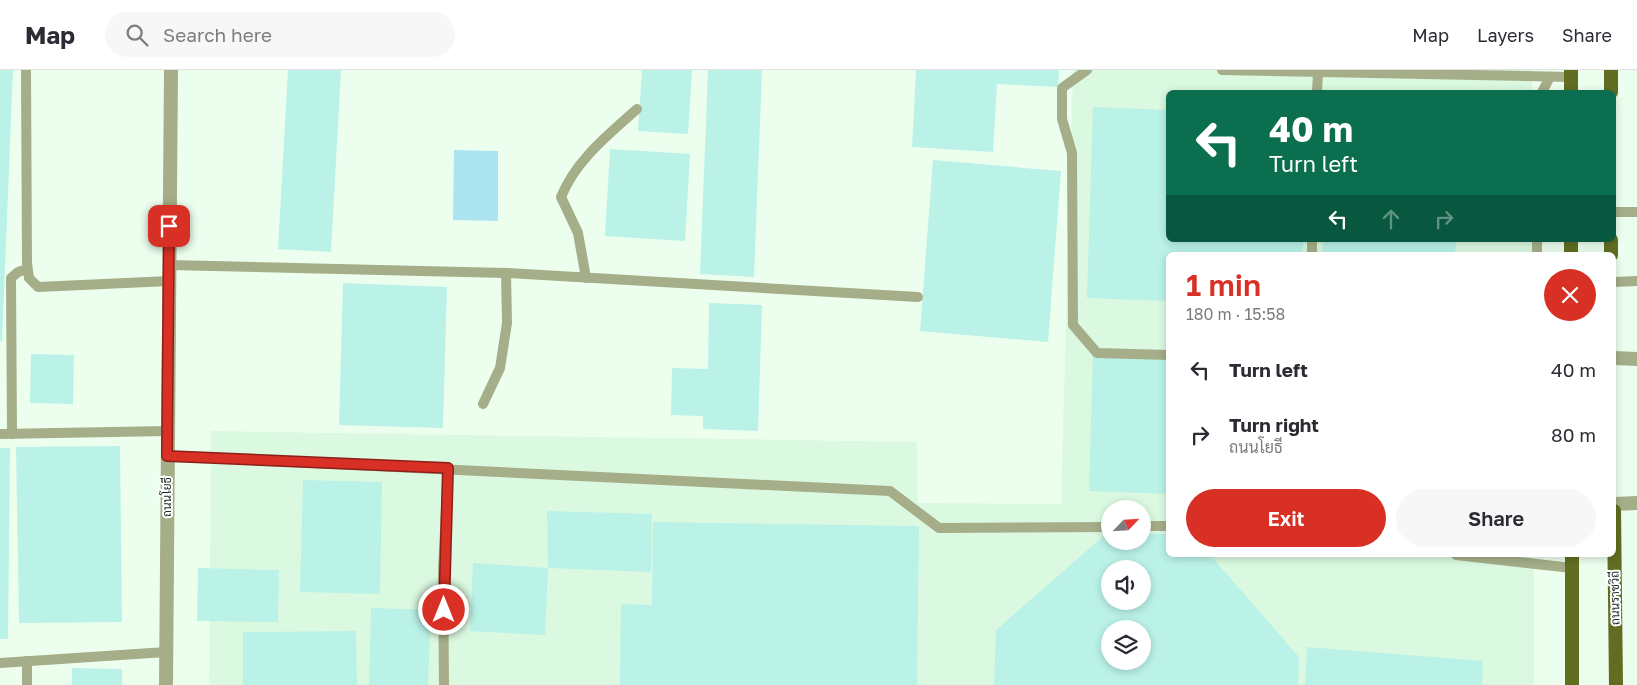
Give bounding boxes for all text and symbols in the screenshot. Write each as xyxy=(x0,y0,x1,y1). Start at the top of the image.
search box xyxy=(105,12,455,57)
text: Map xyxy=(25,20,75,49)
icon: search xyxy=(123,21,151,49)
text: Search here xyxy=(163,23,272,46)
text: Map xyxy=(1412,24,1449,46)
text: Layers xyxy=(1477,24,1534,46)
text: Share xyxy=(1562,24,1612,46)
text: 40 m xyxy=(1269,108,1353,150)
icon: left xyxy=(1186,110,1251,175)
text: Turn left xyxy=(1269,150,1358,177)
pin xyxy=(148,205,190,247)
icon: left xyxy=(1324,205,1352,233)
icon: ahead xyxy=(1377,205,1405,233)
icon: right xyxy=(1430,205,1458,233)
icon: arrive xyxy=(155,212,183,240)
text: 1 min xyxy=(1186,267,1261,303)
button: close xyxy=(1544,269,1596,321)
text: 180 m · 15:58 xyxy=(1186,304,1285,324)
icon: left xyxy=(1186,356,1214,384)
text: Turn left xyxy=(1229,358,1308,381)
text: 40 m xyxy=(1551,358,1596,381)
text: Turn right xyxy=(1229,413,1319,436)
icon: right xyxy=(1186,421,1214,449)
text: 80 m xyxy=(1551,423,1596,446)
text: ถนนโยธี xyxy=(1229,437,1283,457)
street label: ถนนโยธี xyxy=(159,476,174,517)
button: Exit xyxy=(1186,489,1386,547)
button: Share xyxy=(1396,489,1596,547)
north arrow xyxy=(1101,500,1151,550)
map controls xyxy=(1101,500,1151,670)
button: sound xyxy=(1101,560,1151,610)
street label: ถนนราชวิถี xyxy=(1607,571,1622,625)
position arrow xyxy=(417,583,469,635)
button: layers xyxy=(1101,620,1151,670)

